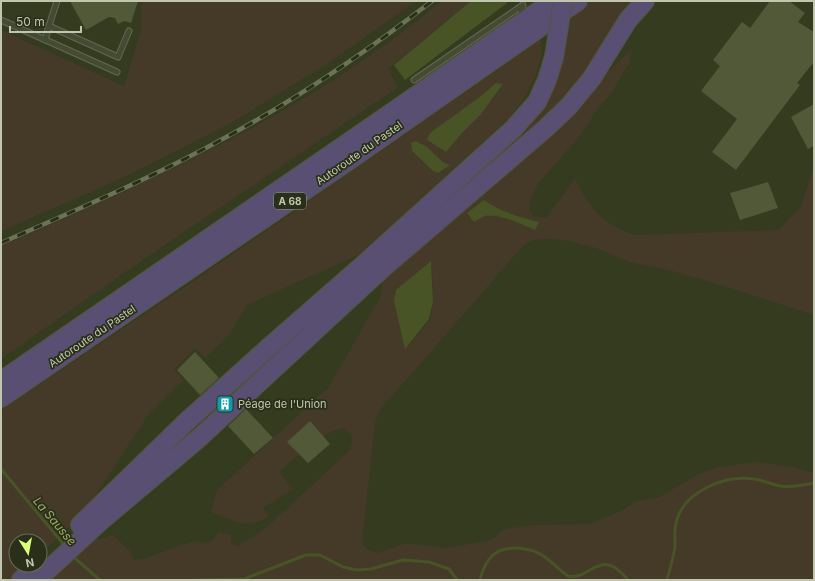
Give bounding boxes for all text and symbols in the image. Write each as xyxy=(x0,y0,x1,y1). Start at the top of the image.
scale bar xyxy=(10,8,81,34)
text: 50 m xyxy=(16,14,45,29)
street label: Autoroute du Pastel xyxy=(313,118,405,188)
road number: A 68 xyxy=(274,193,306,209)
street label: Autoroute du Pastel xyxy=(46,302,138,370)
building icon: Péage de l'Union xyxy=(215,394,235,414)
place label: Péage de l'Union xyxy=(238,397,327,411)
water label: La Sausse xyxy=(30,493,80,549)
north arrow xyxy=(8,533,48,573)
text: N xyxy=(24,555,35,570)

